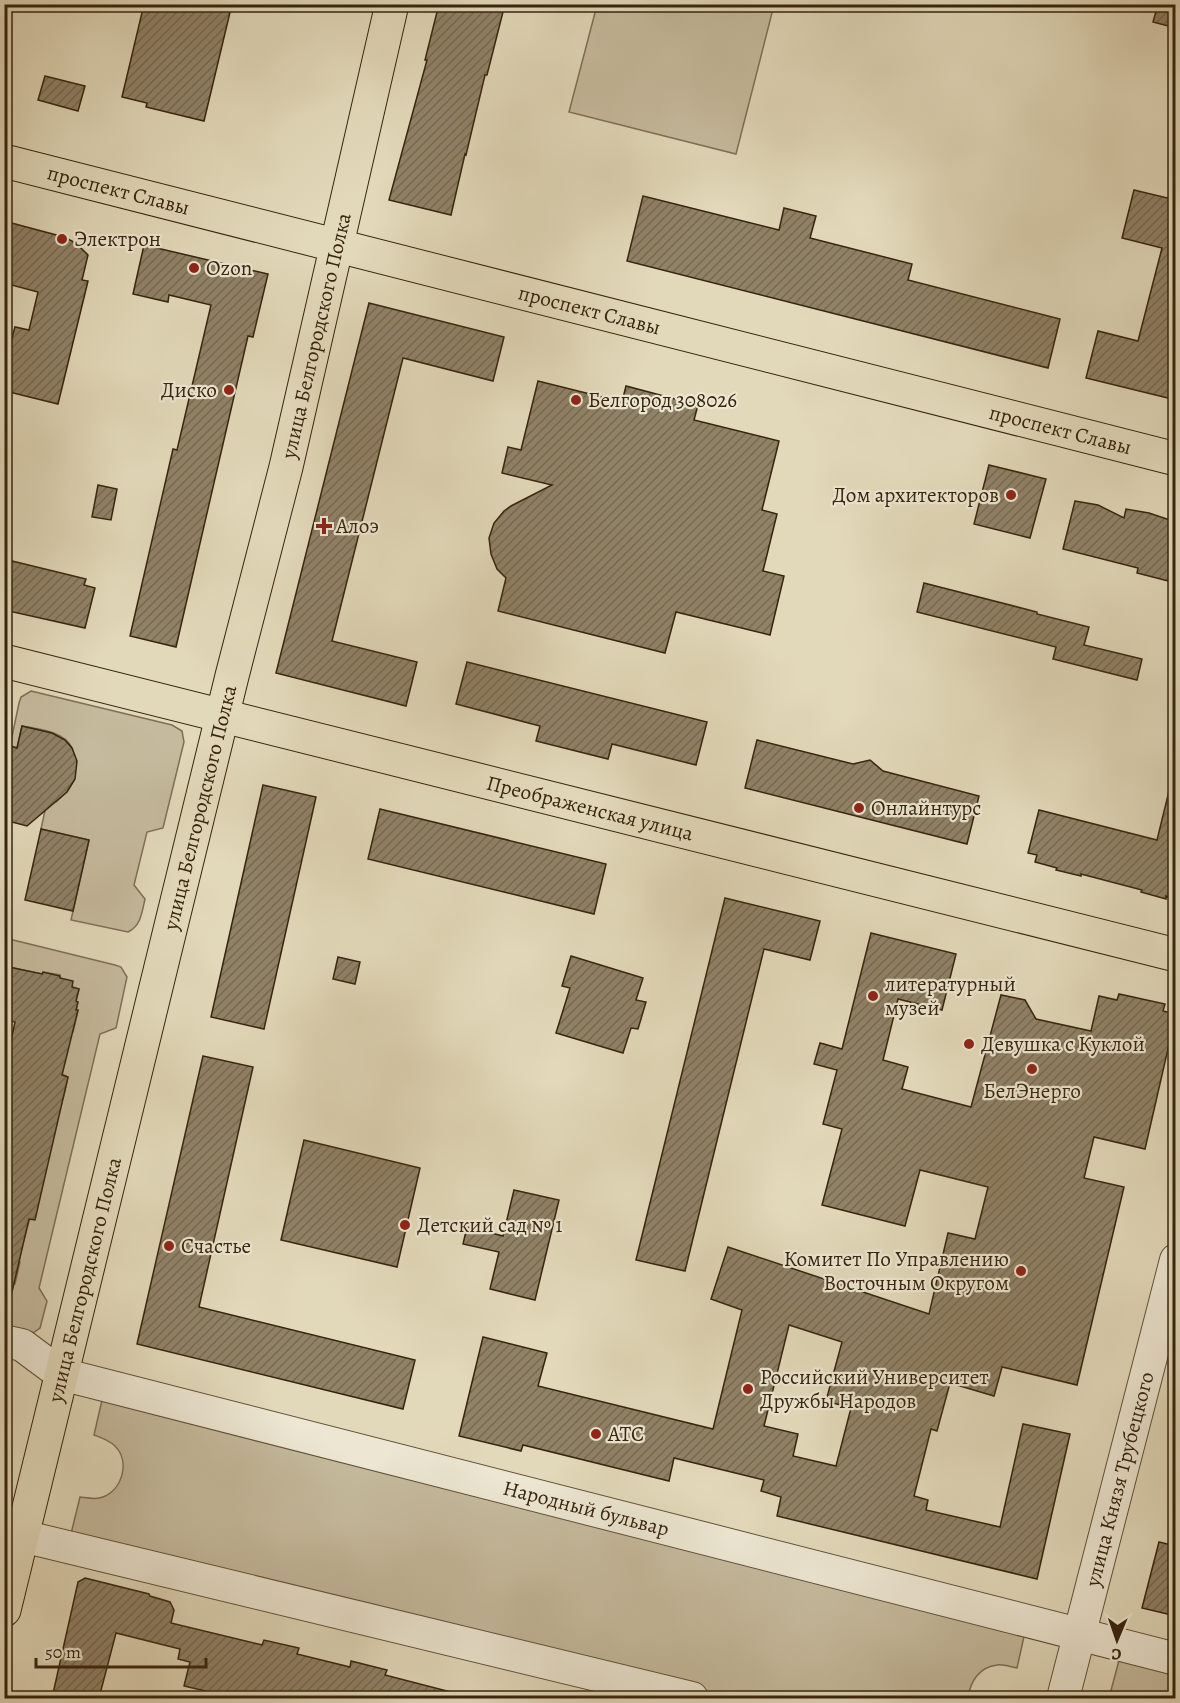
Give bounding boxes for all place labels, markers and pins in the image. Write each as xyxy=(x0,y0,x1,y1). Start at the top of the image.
place label: Электрон xyxy=(74,225,161,253)
marker: Электрон xyxy=(55,232,69,246)
place label: Ozon xyxy=(206,254,252,282)
marker: Ozon xyxy=(187,261,201,275)
place label: Диско xyxy=(161,376,217,404)
marker: Диско xyxy=(222,383,236,397)
place label: Белгород 308026 xyxy=(588,386,737,414)
marker: Белгород 308026 xyxy=(569,393,583,407)
place label: Дом архитекторов xyxy=(832,481,999,509)
marker: Дом архитекторов xyxy=(1004,488,1018,502)
place label: Алоэ xyxy=(335,512,379,540)
marker: Алоэ xyxy=(317,519,331,533)
place label: Онлайнтурс xyxy=(871,794,981,822)
marker: Онлайнтурс xyxy=(852,801,866,815)
place label: литературный музей xyxy=(885,970,1016,1022)
marker: литературный музей xyxy=(866,989,880,1003)
place label: Девушка с Куклой xyxy=(981,1030,1145,1058)
marker: Девушка с Куклой xyxy=(962,1037,976,1051)
marker: БелЭнерго xyxy=(1025,1062,1039,1076)
place label: БелЭнерго xyxy=(983,1077,1081,1105)
place label: Детский сад № 1 xyxy=(417,1211,562,1239)
marker: Детский сад № 1 xyxy=(398,1218,412,1232)
place label: Счастье xyxy=(181,1232,251,1260)
marker: Счастье xyxy=(162,1239,176,1253)
place label: Комитет По Управлению Восточным Округом xyxy=(784,1245,1009,1297)
marker: Комитет По Управлению Восточным Округом xyxy=(1014,1264,1028,1278)
place label: Российский Университет Дружбы Народов xyxy=(760,1363,989,1415)
marker: Российский Университет Дружбы Народов xyxy=(741,1382,755,1396)
place label: АТС xyxy=(607,1420,644,1448)
marker: АТС xyxy=(589,1427,603,1441)

